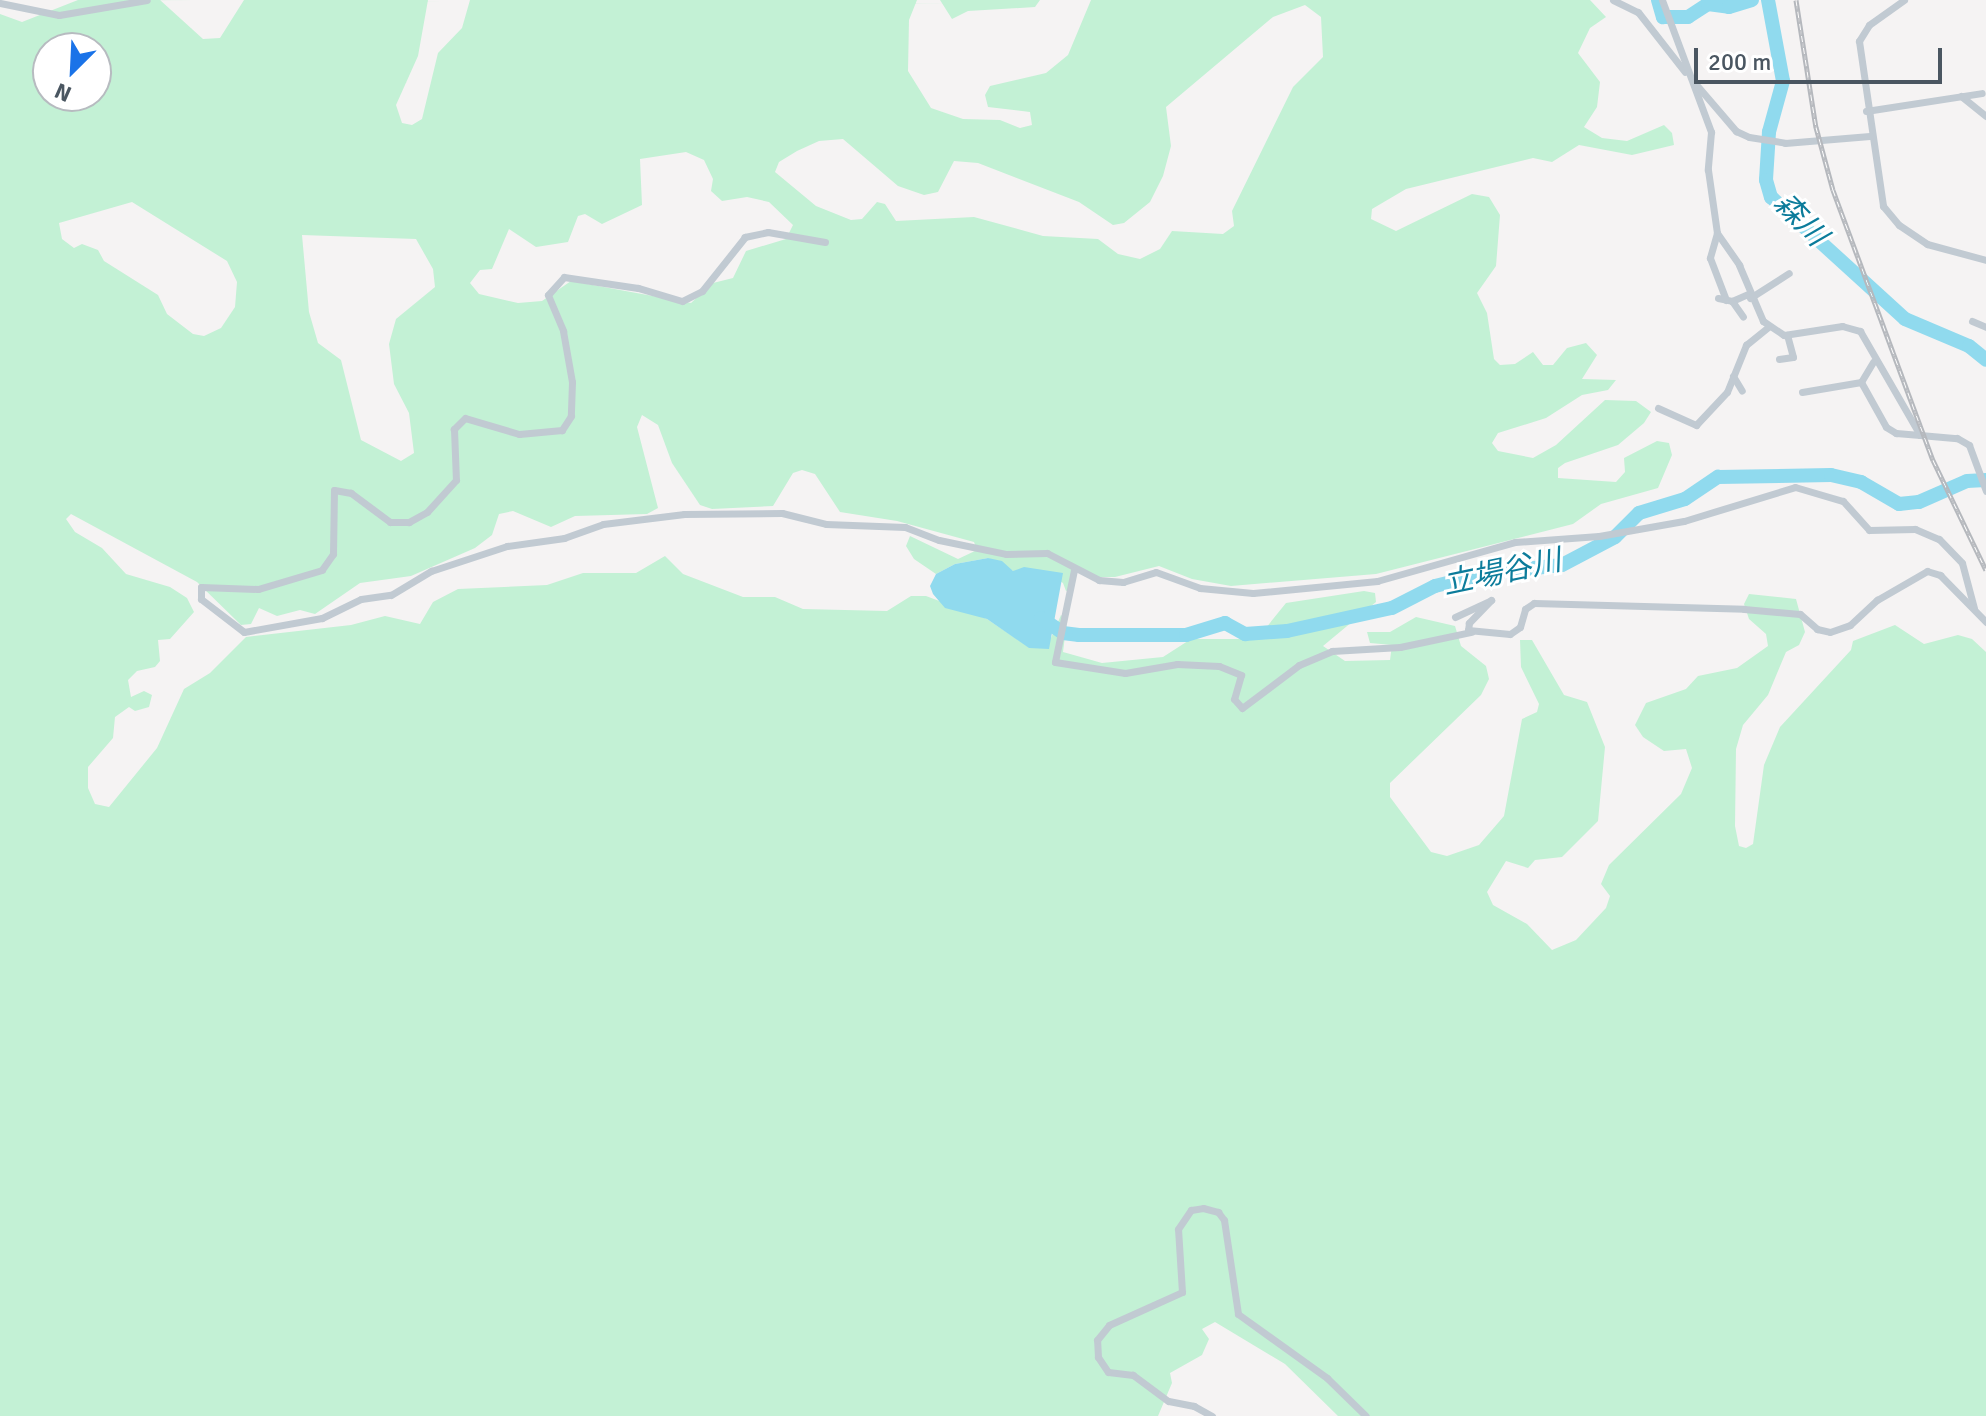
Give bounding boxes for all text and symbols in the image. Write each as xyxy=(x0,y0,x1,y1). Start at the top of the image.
north arrow xyxy=(32,32,112,112)
scale bar xyxy=(1698,32,1946,82)
text: 200 m xyxy=(1708,47,1771,77)
text: N xyxy=(50,77,75,108)
water label: 森川 xyxy=(1766,186,1834,254)
water label: 立場谷川 xyxy=(1440,543,1564,603)

